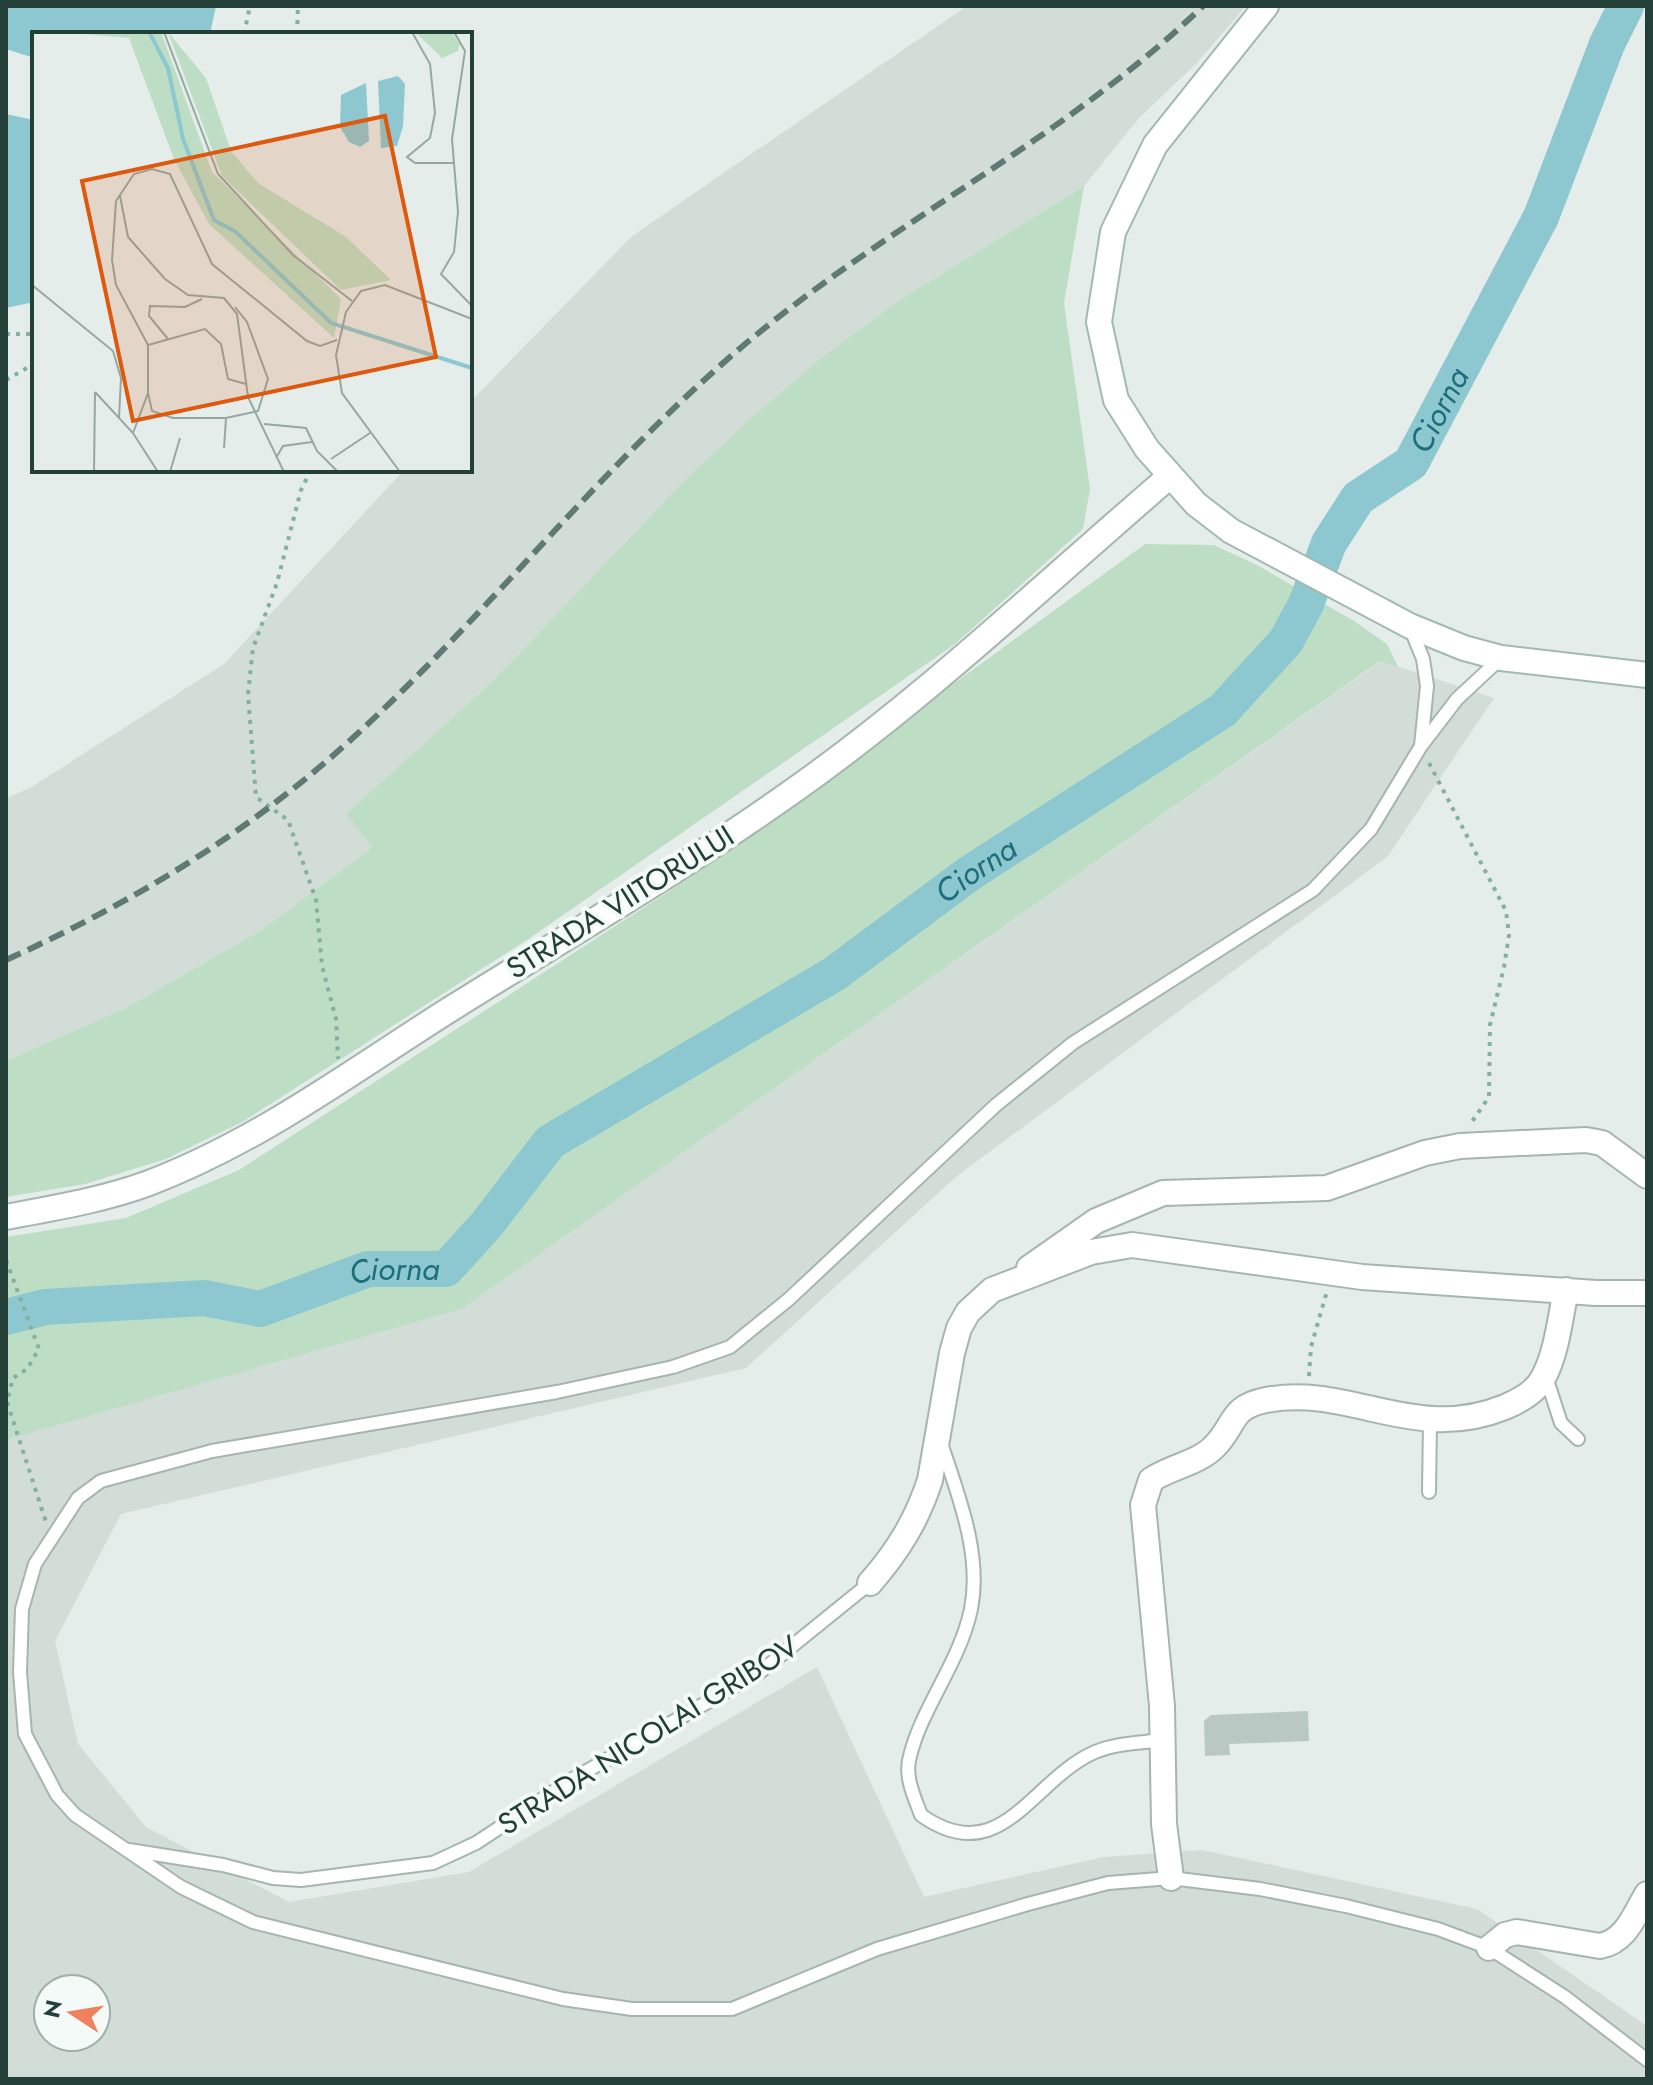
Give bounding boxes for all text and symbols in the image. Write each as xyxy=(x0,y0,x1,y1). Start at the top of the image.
inset map xyxy=(32,32,472,472)
water label: Ciorna xyxy=(1397,359,1481,461)
street label: STRADA VIITORULUI xyxy=(498,815,742,989)
water label: Ciorna xyxy=(925,825,1026,915)
water label: Ciorna xyxy=(342,1246,440,1297)
street label: STRADA NICOLAI GRIBOV xyxy=(489,1625,807,1845)
north arrow xyxy=(32,1973,112,2053)
text: N xyxy=(35,1997,70,2021)

